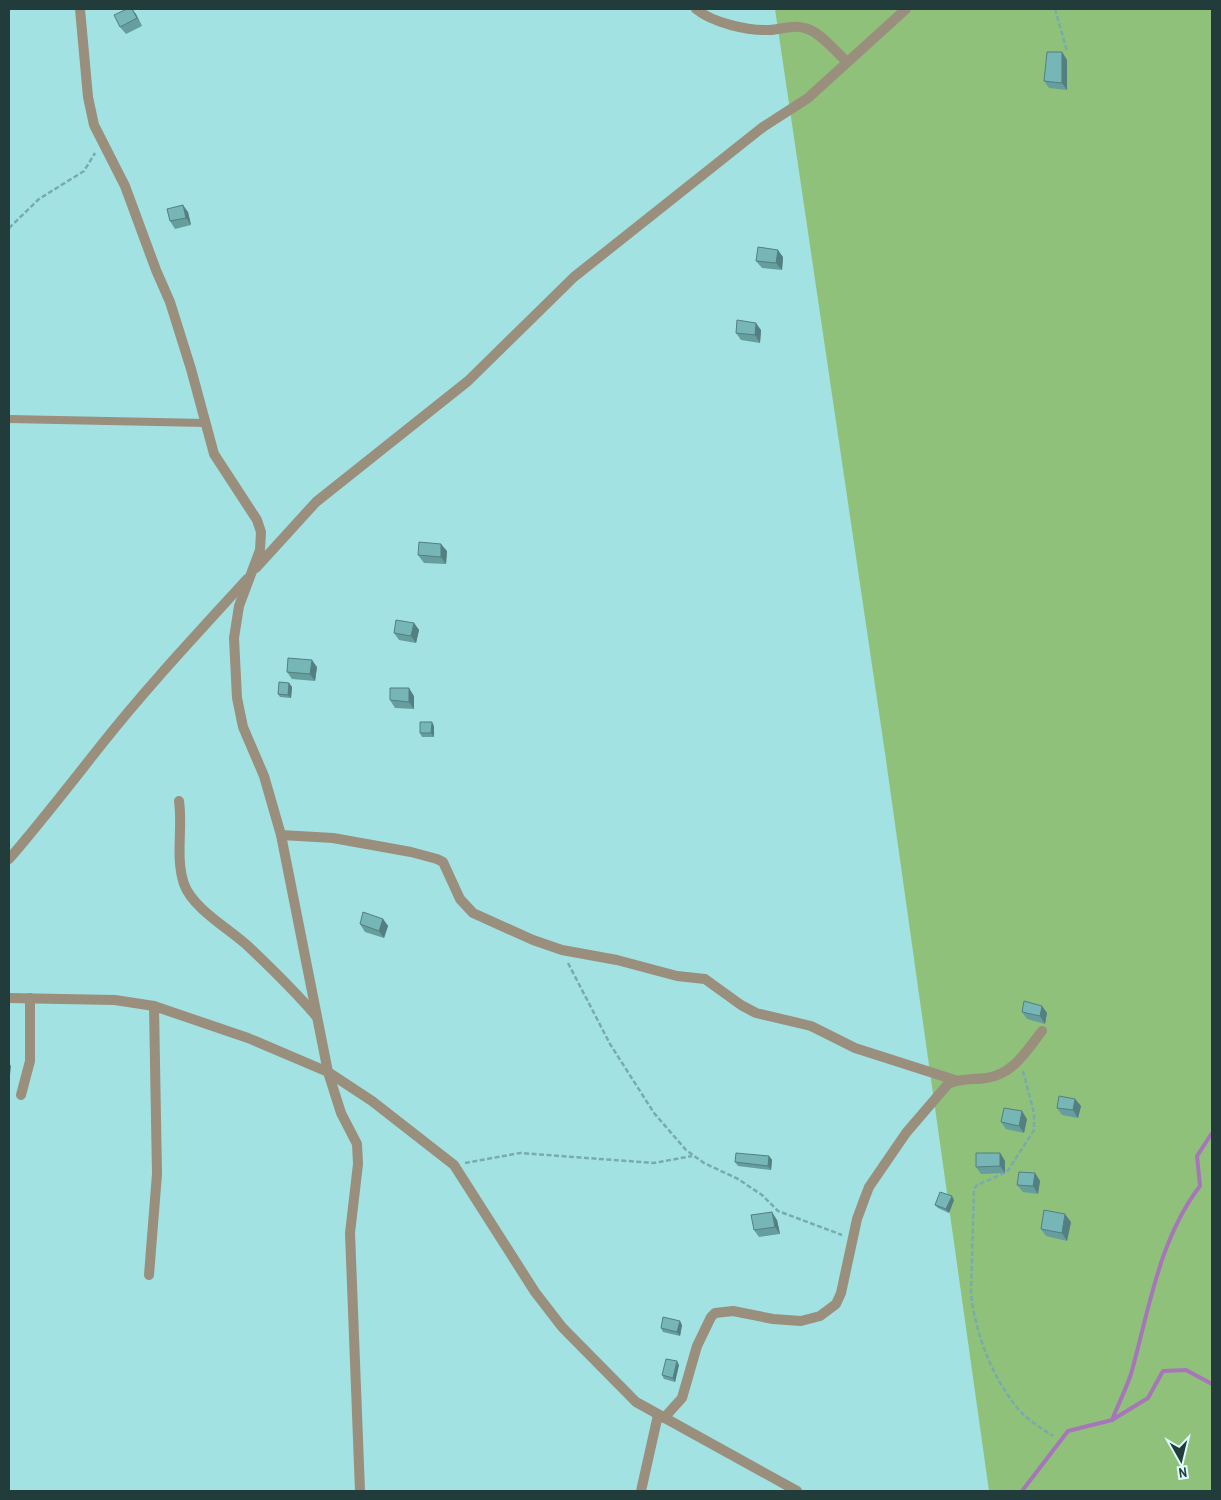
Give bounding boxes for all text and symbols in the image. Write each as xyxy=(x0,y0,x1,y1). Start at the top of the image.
north arrow xyxy=(1156,1435,1206,1485)
text: N xyxy=(1177,1463,1188,1482)

